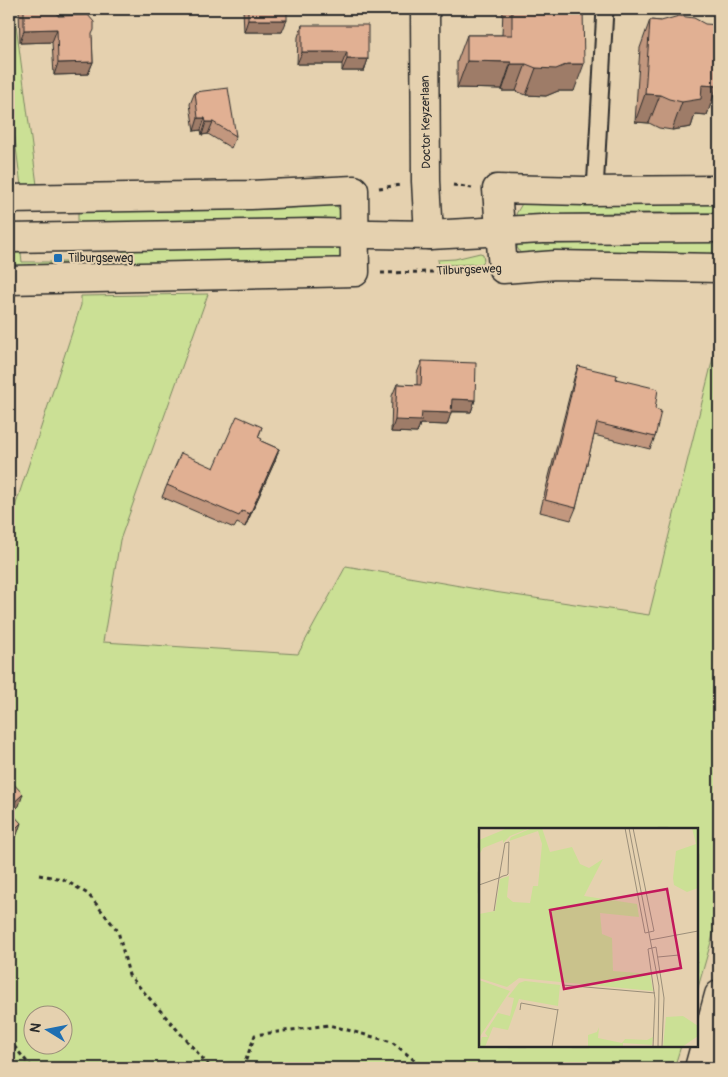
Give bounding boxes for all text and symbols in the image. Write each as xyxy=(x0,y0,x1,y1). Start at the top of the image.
street label: Doctor Keyzerlaan xyxy=(418,75,434,169)
place label: Tilburgseweg xyxy=(68,251,133,266)
marker: Tilburgseweg xyxy=(52,252,64,264)
street label: Tilburgseweg xyxy=(436,261,502,279)
inset map xyxy=(479,828,698,1047)
north arrow xyxy=(22,1004,72,1054)
text: N xyxy=(26,1022,45,1034)

